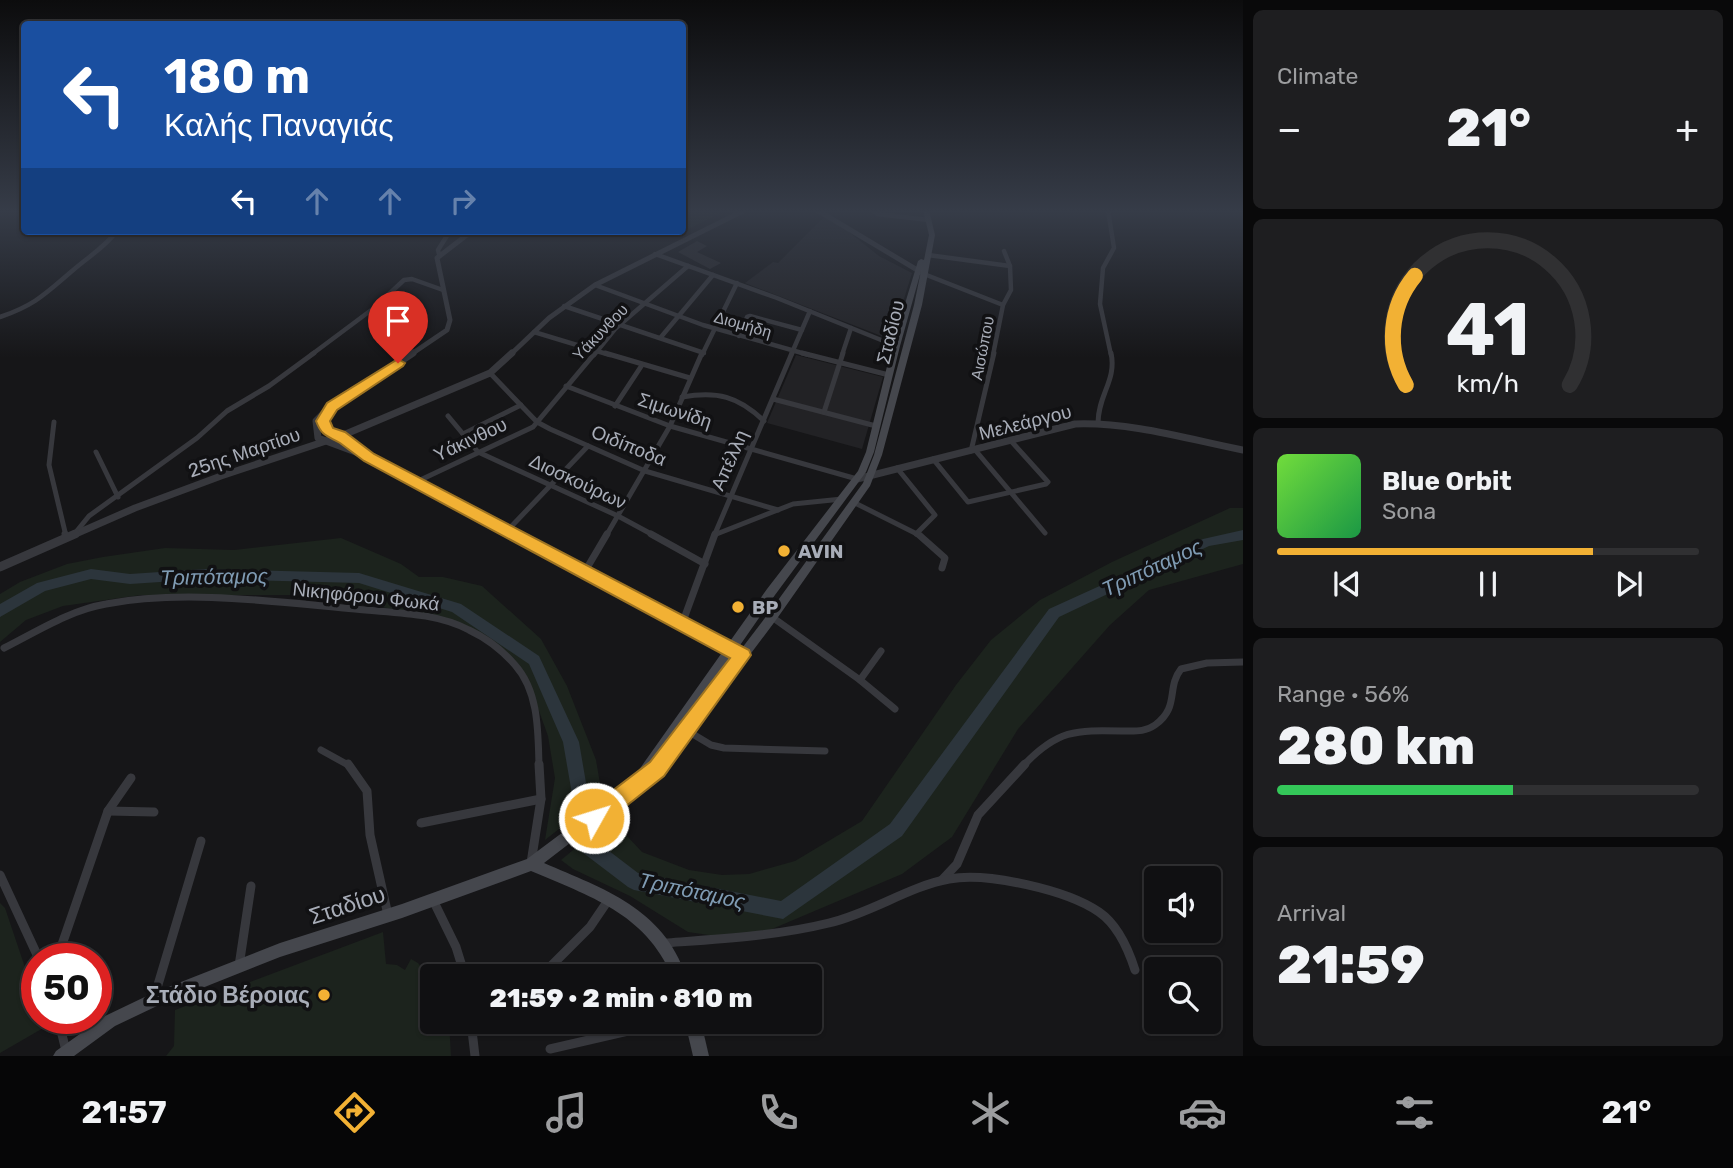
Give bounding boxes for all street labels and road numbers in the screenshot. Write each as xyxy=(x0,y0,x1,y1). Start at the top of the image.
street label: Σταδίου xyxy=(871,298,909,366)
street label: Υάκυνθου xyxy=(569,300,632,365)
street label: Διομήδη xyxy=(712,307,774,342)
street label: Αισώπου xyxy=(967,314,998,382)
street label: Σιμωνίδη xyxy=(635,388,715,433)
street label: Μελεάργου xyxy=(976,400,1074,445)
street label: Υάκινθου xyxy=(430,412,511,466)
street label: Οιδίποδα xyxy=(588,420,670,471)
street label: 25ης Μαρτίου xyxy=(185,423,303,482)
street label: Απέλλη xyxy=(706,426,753,494)
street label: Διοσκούρων xyxy=(526,449,630,514)
street label: Νικηφόρου Φωκά xyxy=(291,577,441,616)
street label: Σταδίου xyxy=(305,880,389,930)

